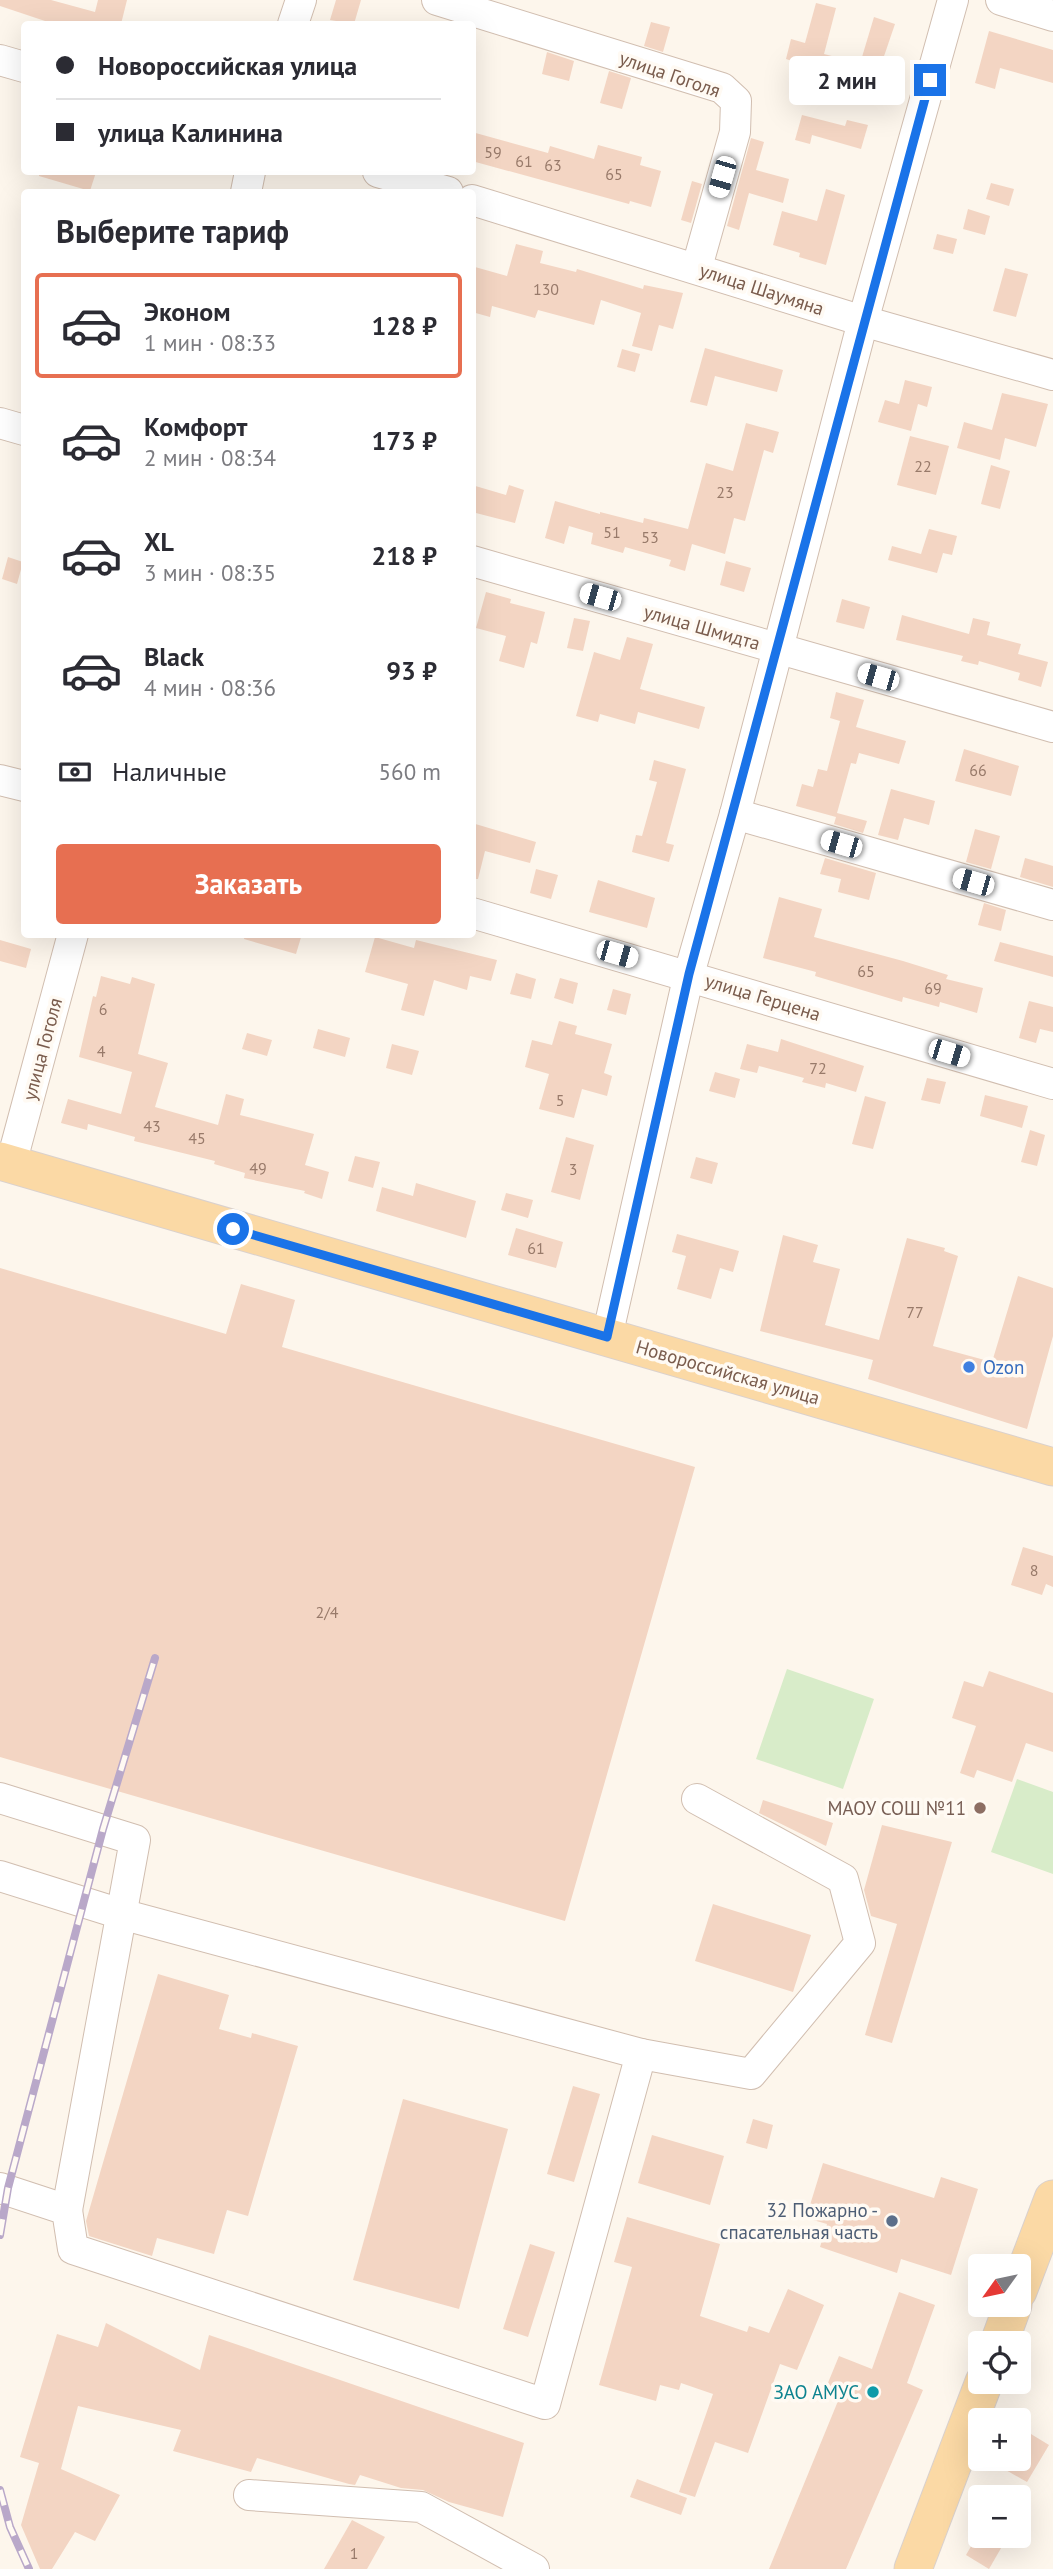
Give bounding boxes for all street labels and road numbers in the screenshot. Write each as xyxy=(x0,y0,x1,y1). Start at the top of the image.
street label: улица Гоголя xyxy=(616,46,724,102)
street label: улица Шаумяна xyxy=(697,258,827,320)
street label: улица Шмидта xyxy=(641,599,763,655)
street label: улица Герцена xyxy=(702,968,824,1026)
street label: улица Гоголя xyxy=(17,995,67,1103)
street label: Новороссийская улица xyxy=(633,1334,823,1410)

